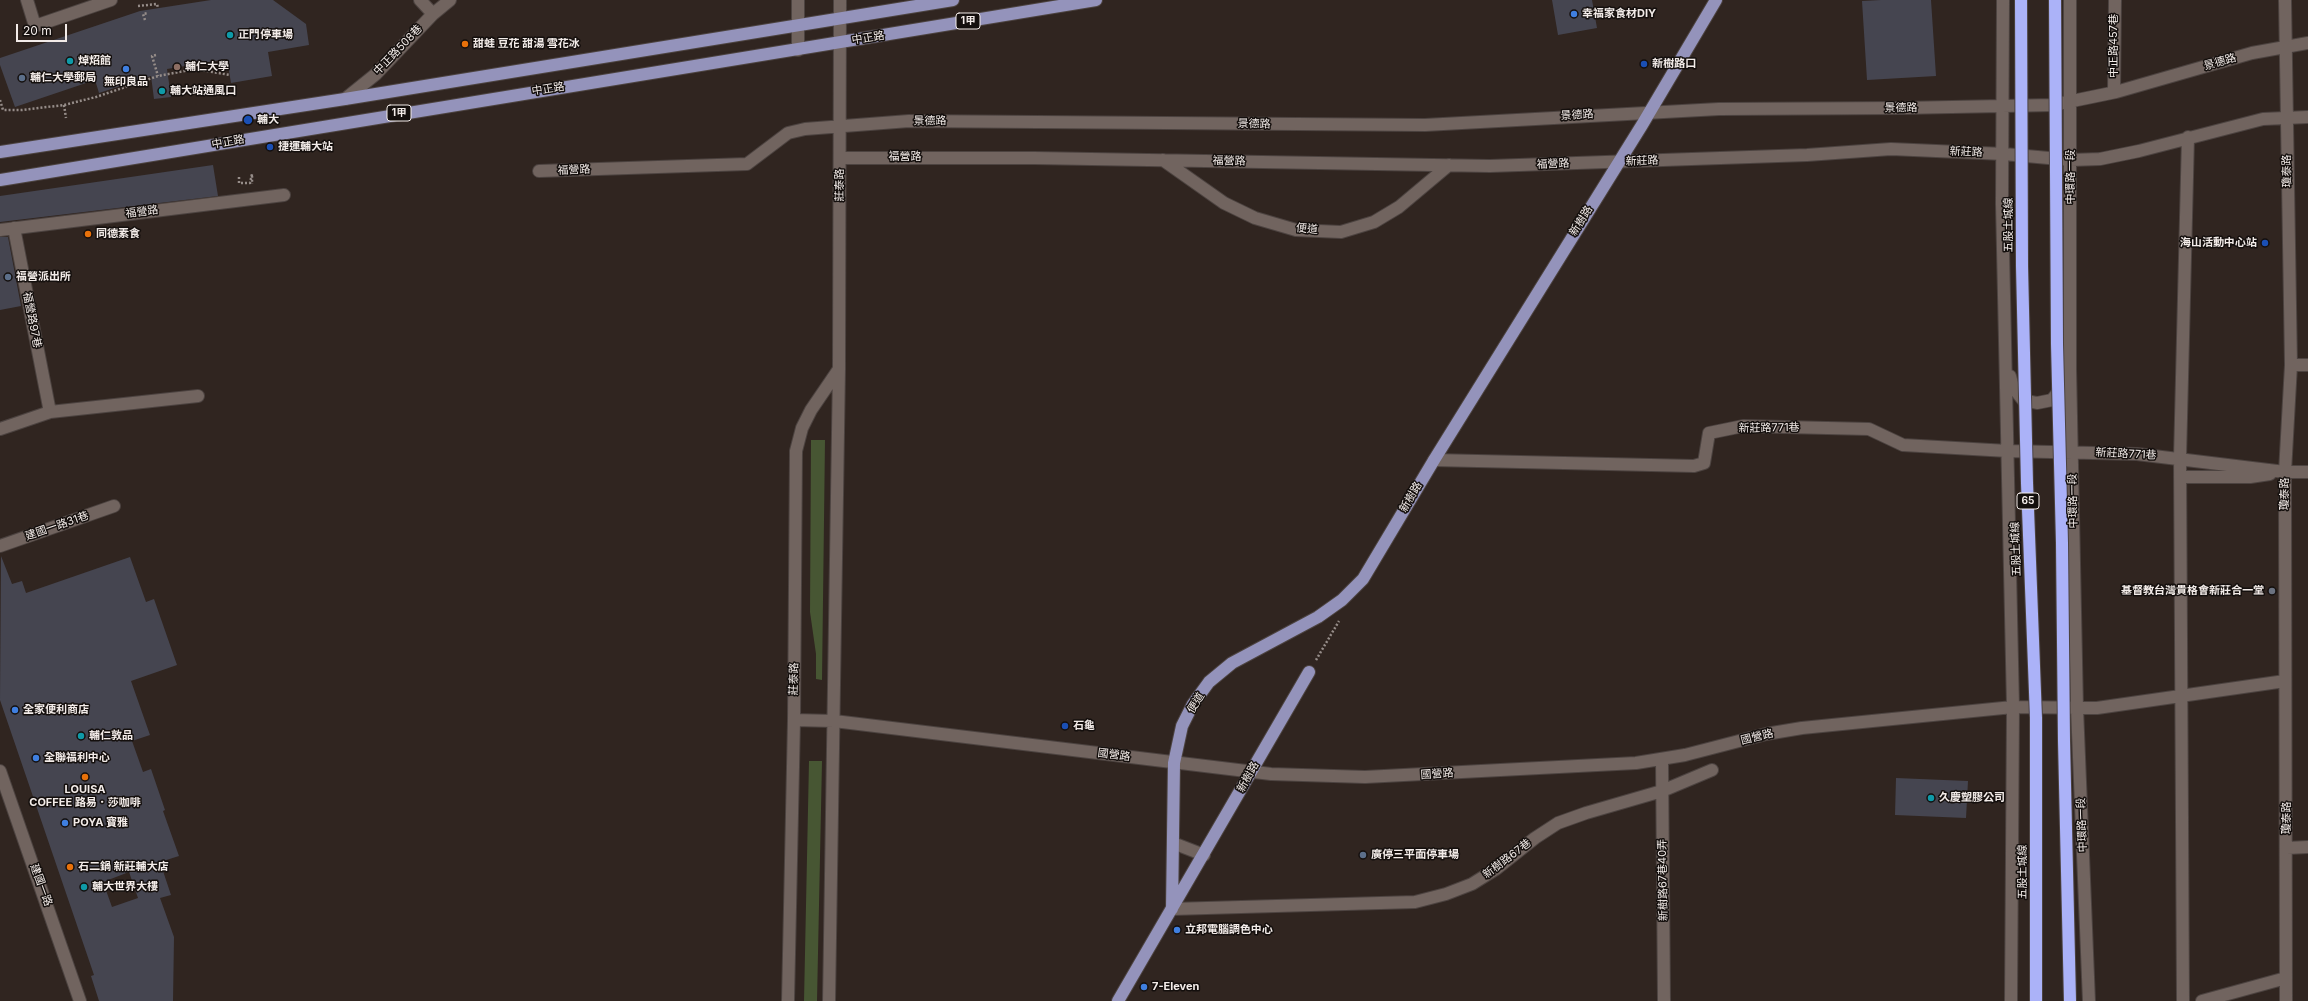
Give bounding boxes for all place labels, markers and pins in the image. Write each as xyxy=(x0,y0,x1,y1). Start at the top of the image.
place label: 幸福家食材DIY xyxy=(1582,7,1656,21)
marker: 幸福家食材DIY xyxy=(1569,9,1579,19)
place label: 正門停車場 xyxy=(238,28,293,42)
marker: 正門停車場 xyxy=(225,30,235,40)
place label: 甜蛙 豆花 甜湯 雪花冰 xyxy=(473,37,580,51)
marker: 甜蛙 豆花 甜湯 雪花冰 xyxy=(460,39,470,49)
place label: 焯炤館 xyxy=(78,54,111,68)
marker: 焯炤館 xyxy=(65,56,75,66)
place label: 新樹路口 xyxy=(1652,57,1696,71)
marker: 新樹路口 xyxy=(1639,59,1649,69)
place label: 輔仁大學 xyxy=(185,60,229,74)
marker: 輔仁大學 xyxy=(172,62,182,72)
marker: 無印良品 xyxy=(121,64,131,74)
place label: 輔仁大學郵局 xyxy=(30,71,96,85)
marker: 輔仁大學郵局 xyxy=(17,73,27,83)
place label: 無印良品 xyxy=(104,75,148,89)
place label: 輔大站通風口 xyxy=(170,84,236,98)
marker: 輔大站通風口 xyxy=(157,86,167,96)
place label: 輔大 xyxy=(257,113,279,127)
marker: 輔大 xyxy=(242,114,254,126)
place label: 捷運輔大站 xyxy=(278,140,333,154)
marker: 捷運輔大站 xyxy=(265,142,275,152)
place label: 同德素食 xyxy=(96,227,140,241)
marker: 同德素食 xyxy=(83,229,93,239)
place label: 海山活動中心站 xyxy=(2180,236,2257,250)
marker: 海山活動中心站 xyxy=(2260,238,2270,248)
place label: 福營派出所 xyxy=(16,270,71,284)
marker: 福營派出所 xyxy=(3,272,13,282)
place label: 基督教台灣貴格會新莊合一堂 xyxy=(2121,584,2264,598)
marker: 基督教台灣貴格會新莊合一堂 xyxy=(2267,586,2277,596)
place label: 全家便利商店 xyxy=(23,703,89,717)
marker: 全家便利商店 xyxy=(10,705,20,715)
place label: 石龜 xyxy=(1073,719,1095,733)
marker: 石龜 xyxy=(1060,721,1070,731)
place label: 輔仁敦品 xyxy=(89,729,133,743)
marker: 輔仁敦品 xyxy=(76,731,86,741)
place label: 全聯福利中心 xyxy=(44,751,110,765)
marker: 全聯福利中心 xyxy=(31,753,41,763)
marker: LOUISA COFFEE 路易．莎咖啡 xyxy=(80,772,90,782)
place label: LOUISA COFFEE 路易．莎咖啡 xyxy=(29,783,141,809)
place label: 久慶塑膠公司 xyxy=(1939,791,2005,805)
marker: 久慶塑膠公司 xyxy=(1926,793,1936,803)
place label: POYA 寶雅 xyxy=(73,816,128,830)
marker: POYA 寶雅 xyxy=(60,818,70,828)
place label: 廣停三平面停車場 xyxy=(1371,848,1459,862)
marker: 廣停三平面停車場 xyxy=(1358,850,1368,860)
place label: 石二鍋 新莊輔大店 xyxy=(78,860,169,874)
marker: 石二鍋 新莊輔大店 xyxy=(65,862,75,872)
place label: 輔大世界大樓 xyxy=(92,880,158,894)
marker: 輔大世界大樓 xyxy=(79,882,89,892)
place label: 立邦電腦調色中心 xyxy=(1185,923,1273,937)
marker: 立邦電腦調色中心 xyxy=(1172,925,1182,935)
place label: 7-Eleven xyxy=(1152,980,1199,994)
marker: 7-Eleven xyxy=(1139,982,1149,992)

